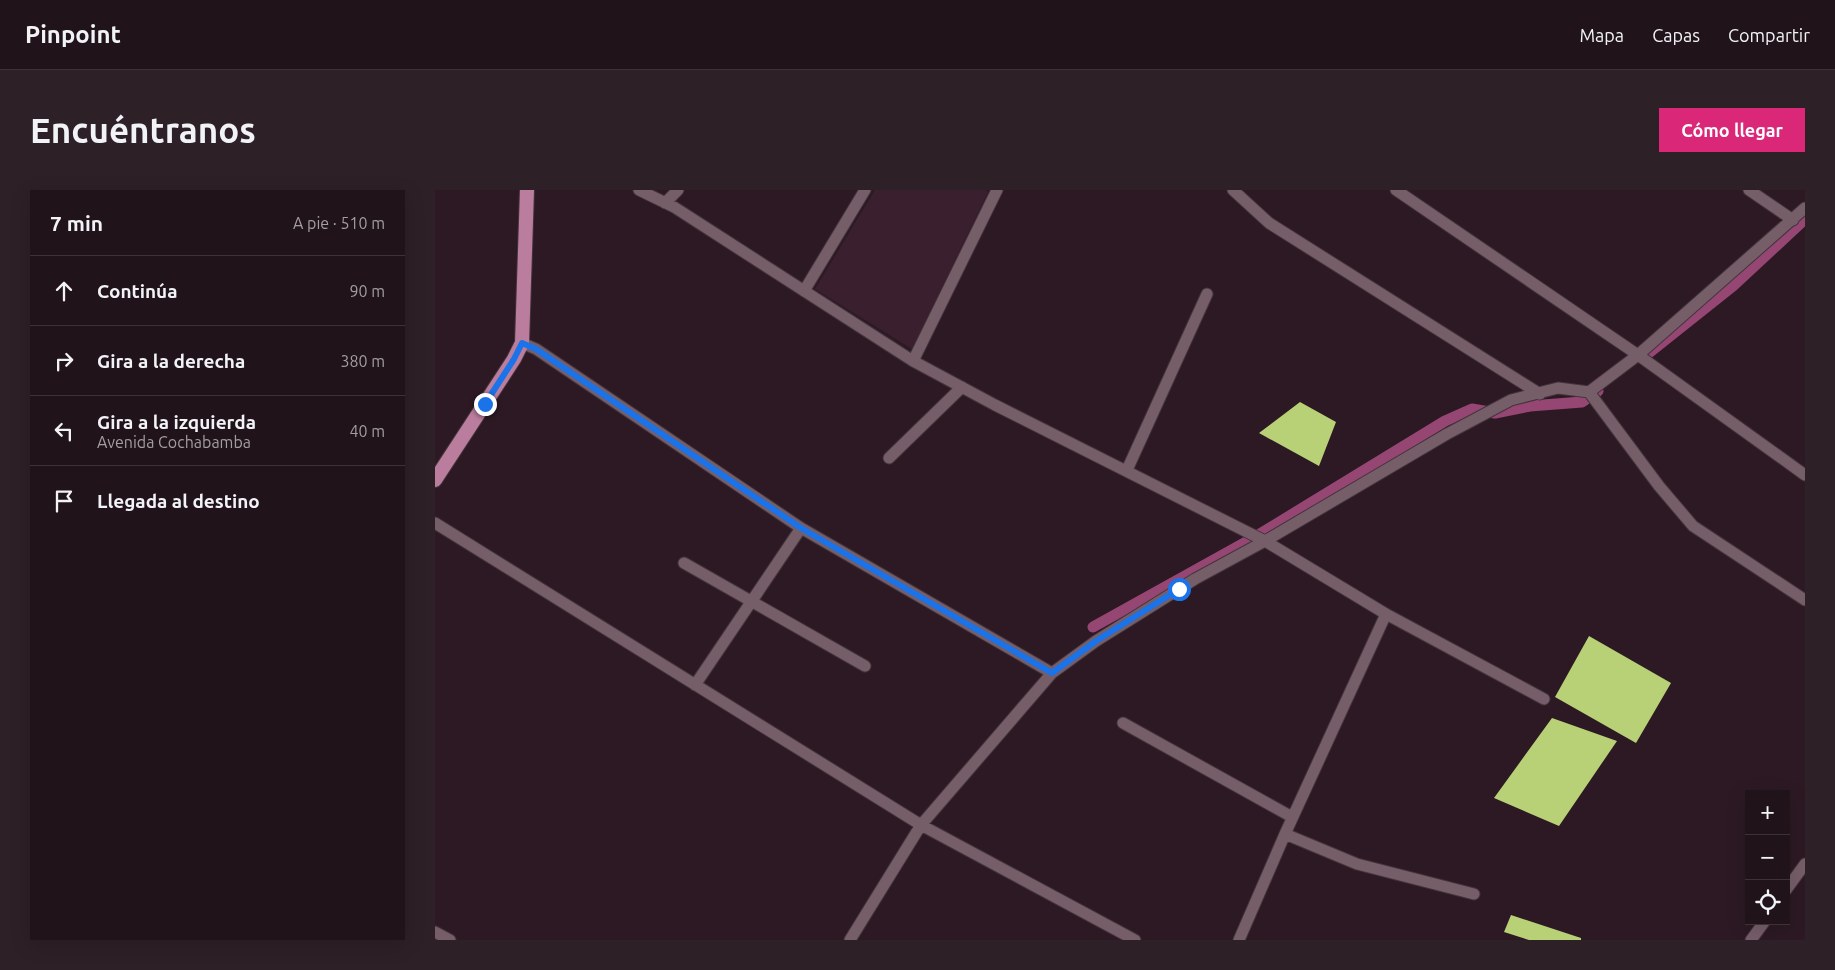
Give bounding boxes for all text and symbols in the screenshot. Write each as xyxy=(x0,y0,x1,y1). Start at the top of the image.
text: Pinpoint xyxy=(25,21,121,48)
text: Mapa xyxy=(1579,25,1624,45)
text: Capas xyxy=(1652,25,1700,45)
text: Compartir xyxy=(1728,25,1810,45)
button: Cómo llegar xyxy=(1659,108,1805,152)
text: Encuéntranos xyxy=(30,110,256,150)
text: 7 min xyxy=(50,211,103,235)
text: A pie · 510 m xyxy=(293,214,385,232)
icon: ahead xyxy=(50,277,78,305)
text: Continúa xyxy=(97,280,178,302)
text: 90 m xyxy=(349,282,385,300)
icon: right xyxy=(50,347,78,375)
text: Gira a la derecha xyxy=(97,350,245,372)
text: 380 m xyxy=(340,352,385,370)
route end xyxy=(474,393,497,416)
text: Gira a la izquierda xyxy=(97,411,256,433)
icon: left xyxy=(50,417,78,445)
text: 40 m xyxy=(349,422,385,440)
text: Avenida Cochabamba xyxy=(97,433,251,451)
icon: arrive xyxy=(50,487,78,515)
text: Llegada al destino xyxy=(97,490,260,512)
route start xyxy=(1168,578,1191,601)
map controls xyxy=(1745,790,1790,925)
button: + xyxy=(1745,790,1790,835)
button: − xyxy=(1745,835,1790,880)
button: locate xyxy=(1745,880,1790,925)

